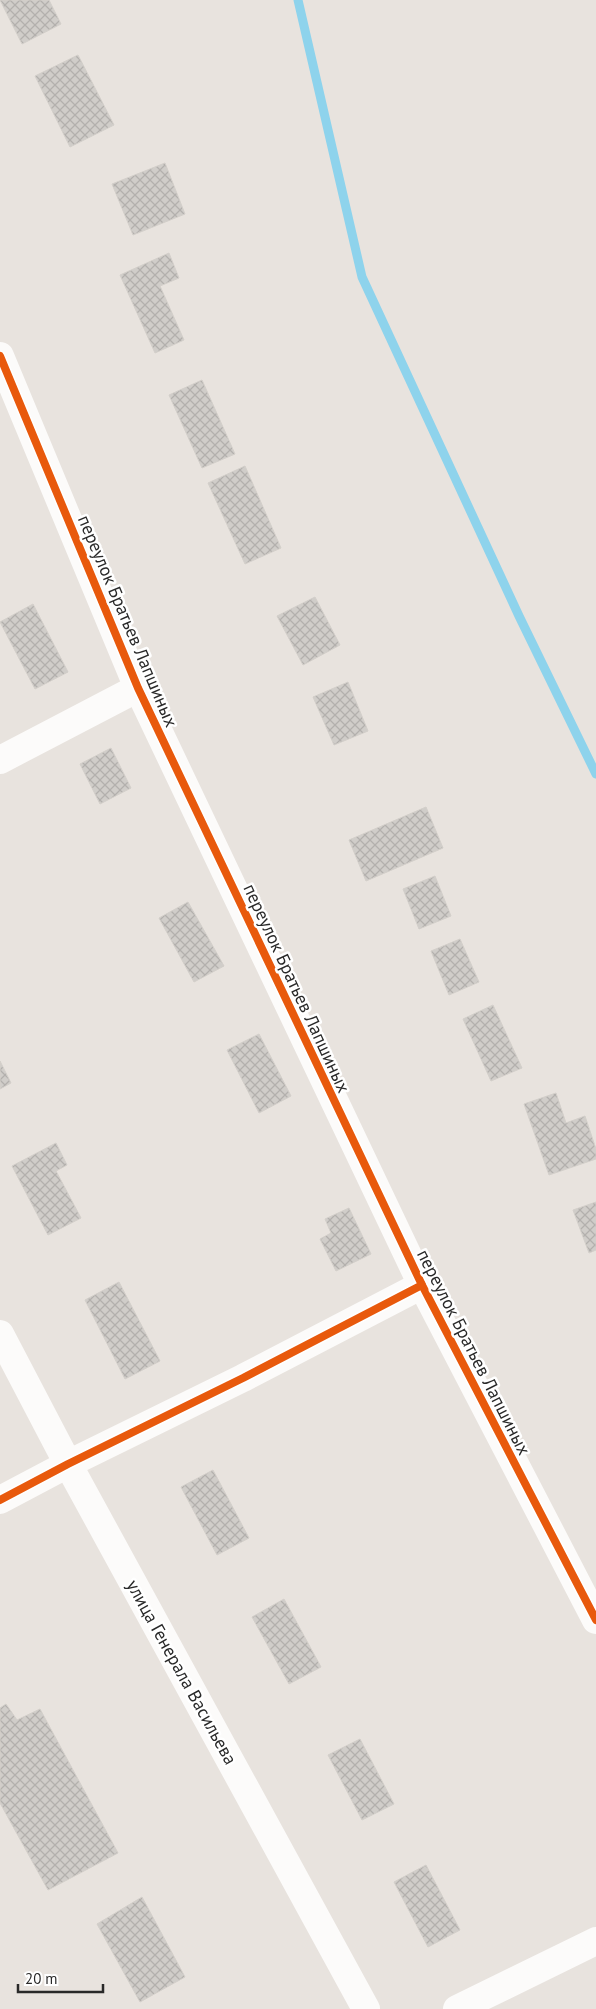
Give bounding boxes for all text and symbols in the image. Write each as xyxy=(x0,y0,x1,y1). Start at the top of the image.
street label: переулок Братьев Лапшиных xyxy=(73,512,183,730)
street label: переулок Братьев Лапшиных xyxy=(238,880,356,1096)
street label: переулок Братьев Лапшиных xyxy=(412,1245,536,1459)
street label: улица Генерала Васильева xyxy=(122,1576,242,1768)
scale bar xyxy=(18,1962,102,1994)
text: 20 m xyxy=(25,1969,58,1988)

